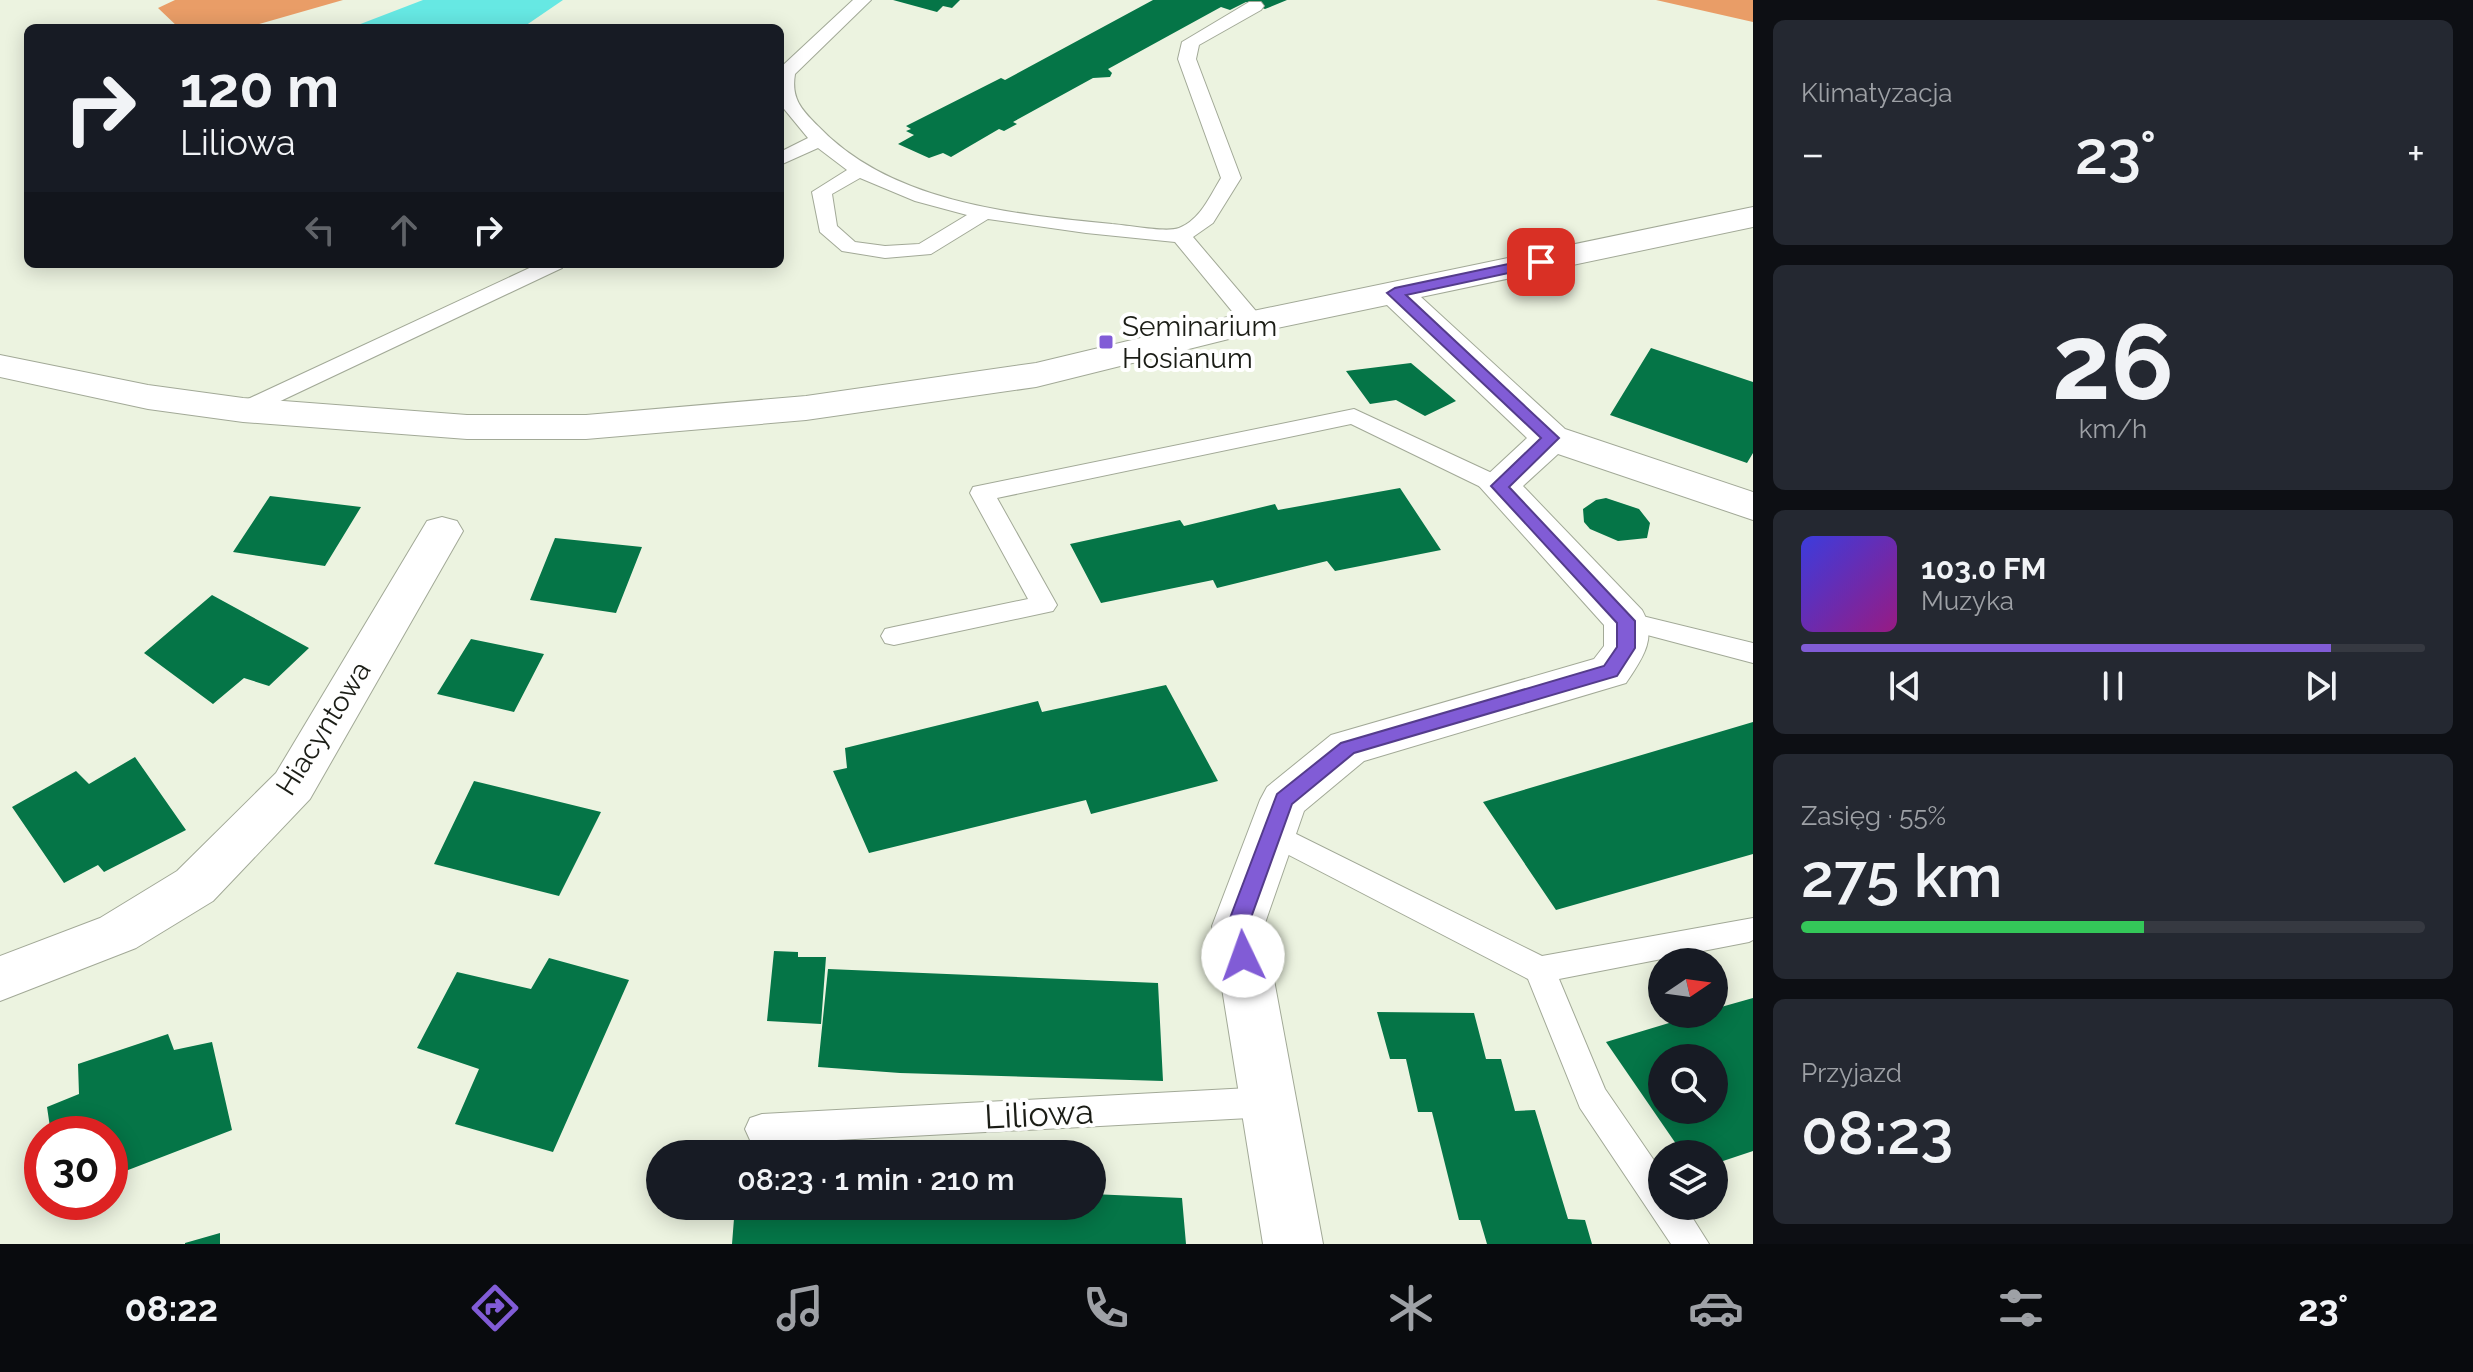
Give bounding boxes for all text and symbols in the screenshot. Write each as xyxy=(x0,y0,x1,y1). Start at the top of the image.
text: 120 m xyxy=(180,54,339,120)
icon: right xyxy=(48,56,152,160)
text: Klimatyzacja xyxy=(1801,78,1952,108)
text: 23° xyxy=(2075,118,2156,188)
text: Liliowa xyxy=(180,121,296,163)
text: − xyxy=(1801,128,1825,179)
text: + xyxy=(2407,128,2425,179)
icon: left xyxy=(298,208,342,252)
icon: ahead xyxy=(382,208,426,252)
icon: right xyxy=(466,208,510,252)
pin xyxy=(1507,228,1575,296)
icon: arrive xyxy=(1519,240,1563,284)
text: 26 xyxy=(2052,301,2174,423)
place label: Seminarium Hosianum xyxy=(1122,310,1277,375)
marker: Seminarium Hosianum xyxy=(1097,333,1115,351)
text: km/h xyxy=(2079,414,2147,444)
text: 103.0 FM xyxy=(1921,551,2047,586)
text: Muzyka xyxy=(1921,586,2014,616)
street label: Hiacyntowa xyxy=(269,655,378,801)
icon: previous xyxy=(1883,664,1927,708)
icon: pause xyxy=(2091,664,2135,708)
icon: next xyxy=(2299,664,2343,708)
text: Zasięg · 55% xyxy=(1801,801,1946,831)
text: 275 km xyxy=(1801,841,2002,911)
position arrow xyxy=(1201,914,1285,998)
north arrow xyxy=(1648,948,1728,1028)
map controls xyxy=(1648,948,1728,1220)
button: search xyxy=(1648,1044,1728,1124)
text: Przyjazd xyxy=(1801,1058,1902,1088)
street label: Liliowa xyxy=(983,1091,1095,1137)
text: 08:23 xyxy=(1801,1098,1953,1168)
speed limit sign: 30 xyxy=(24,1116,128,1220)
button: layers xyxy=(1648,1140,1728,1220)
text: 08:23 · 1 min · 210 m xyxy=(737,1162,1015,1197)
icon: directions xyxy=(467,1280,523,1336)
icon: music xyxy=(772,1280,828,1336)
icon: phone xyxy=(1078,1280,1134,1336)
icon: climate xyxy=(1383,1280,1439,1336)
icon: car xyxy=(1688,1280,1744,1336)
icon: filters xyxy=(1993,1280,2049,1336)
text: 08:22 xyxy=(125,1287,218,1329)
text: 23° xyxy=(2298,1287,2348,1329)

